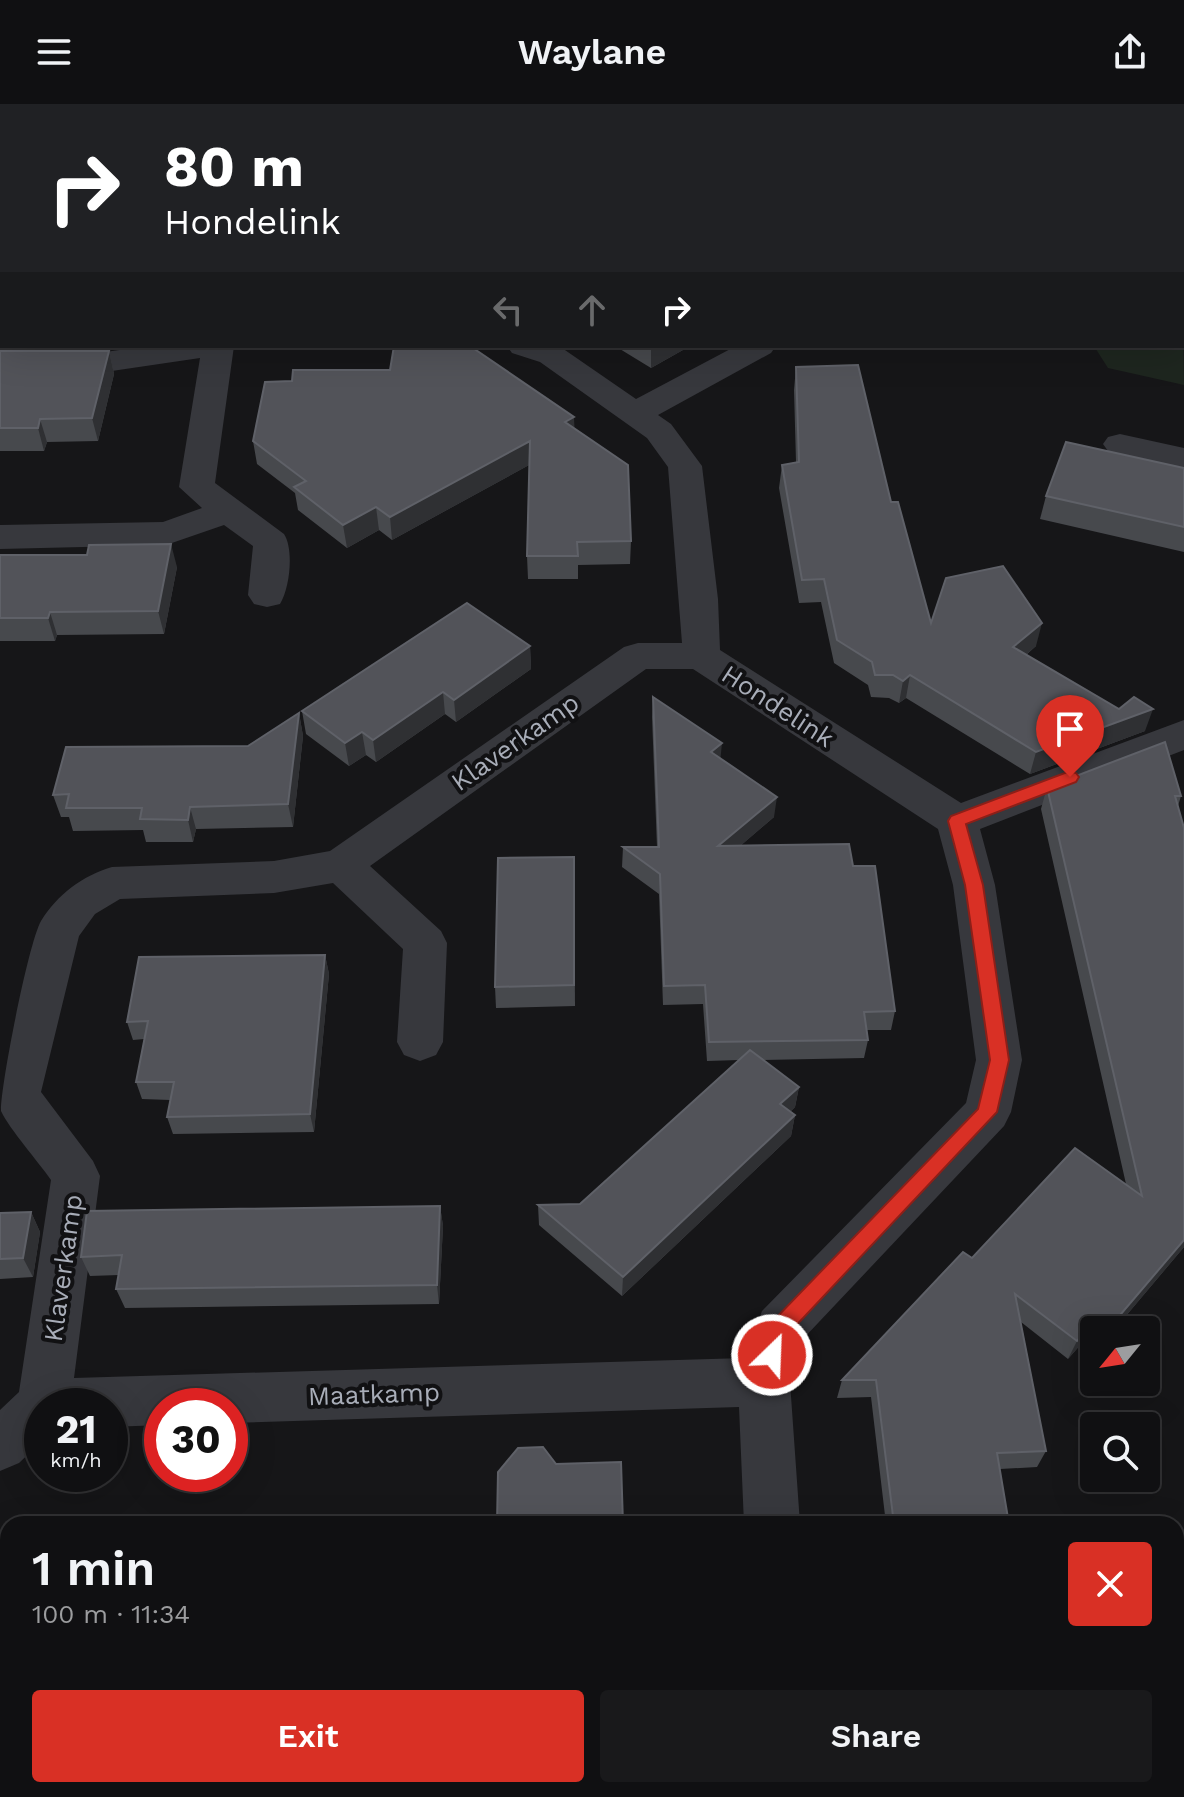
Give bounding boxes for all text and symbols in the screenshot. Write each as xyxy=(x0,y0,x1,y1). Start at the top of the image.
icon: menu xyxy=(32,30,76,74)
icon: share xyxy=(1108,30,1152,74)
text: Waylane xyxy=(518,31,666,73)
text: 80 m xyxy=(164,134,304,200)
icon: right xyxy=(32,136,136,240)
text: Hondelink xyxy=(164,201,341,243)
icon: left xyxy=(486,288,530,332)
icon: ahead xyxy=(570,288,614,332)
icon: right xyxy=(654,288,698,332)
street label: Hondelink xyxy=(716,659,840,753)
street label: Klaverkamp xyxy=(445,687,585,797)
pin xyxy=(1036,695,1104,777)
icon: arrive xyxy=(1048,707,1092,751)
street label: Klaverkamp xyxy=(38,1192,88,1344)
position arrow xyxy=(730,1313,814,1397)
north arrow xyxy=(1080,1316,1160,1396)
map controls xyxy=(1080,1316,1160,1492)
street label: Maatkamp xyxy=(307,1377,441,1411)
speed limit sign: 30 xyxy=(144,1388,248,1492)
text: 21 xyxy=(55,1406,97,1453)
button: search xyxy=(1080,1412,1160,1492)
text: km/h xyxy=(50,1448,102,1472)
text: 1 min xyxy=(32,1540,155,1597)
button: close xyxy=(1068,1542,1152,1626)
text: 100 m · 11:34 xyxy=(32,1599,190,1629)
button: Exit xyxy=(32,1690,584,1782)
button: Share xyxy=(600,1690,1152,1782)

